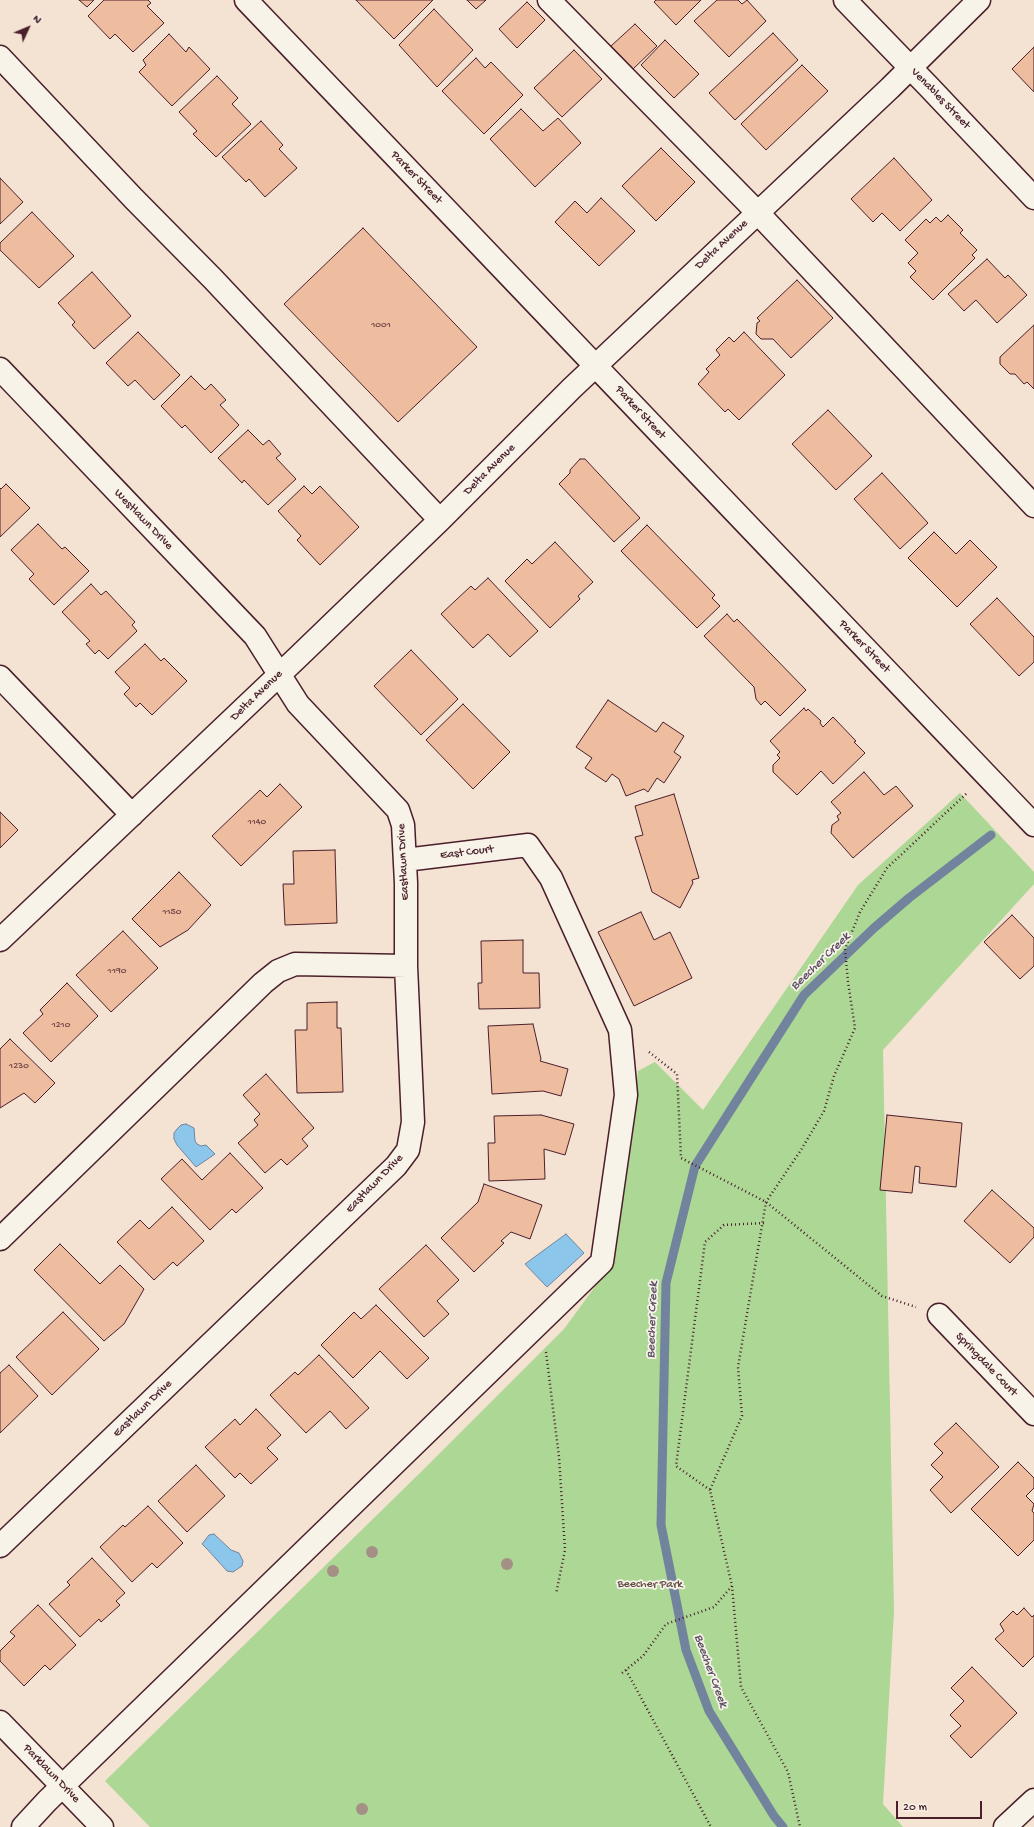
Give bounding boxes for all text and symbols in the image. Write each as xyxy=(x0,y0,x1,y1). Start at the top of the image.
north arrow xyxy=(8,8,48,48)
text: N xyxy=(30,13,43,26)
street label: Venables Street xyxy=(907,65,973,133)
street label: Parker Street xyxy=(387,148,445,208)
street label: Delta Avenue xyxy=(693,217,751,273)
house number: 1001 xyxy=(371,319,391,331)
street label: Parker Street xyxy=(611,383,669,443)
street label: Delta Avenue xyxy=(461,441,519,499)
street label: Westlawn Drive xyxy=(110,487,176,553)
street label: Parker Street xyxy=(835,617,893,677)
street label: Delta Avenue xyxy=(228,667,286,725)
house number: 1140 xyxy=(248,816,266,828)
street label: Eastlawn Drive xyxy=(395,823,413,901)
street label: East Court xyxy=(439,843,495,863)
house number: 1150 xyxy=(162,906,182,918)
water label: Beecher Creek xyxy=(788,930,854,994)
house number: 1190 xyxy=(108,965,126,977)
house number: 1210 xyxy=(52,1019,70,1031)
house number: 1230 xyxy=(9,1060,29,1072)
street label: Eastlawn Drive xyxy=(343,1151,407,1217)
water label: Beecher Creek xyxy=(644,1281,662,1359)
street label: Springdale Court xyxy=(952,1330,1020,1400)
street label: Eastlawn Drive xyxy=(110,1377,176,1441)
park label: Beecher Park xyxy=(617,1578,683,1592)
water label: Beecher Creek xyxy=(690,1632,730,1710)
street label: Parklawn Drive xyxy=(19,1742,83,1806)
scale bar xyxy=(898,1793,984,1819)
text: 20 m xyxy=(903,1801,927,1815)

